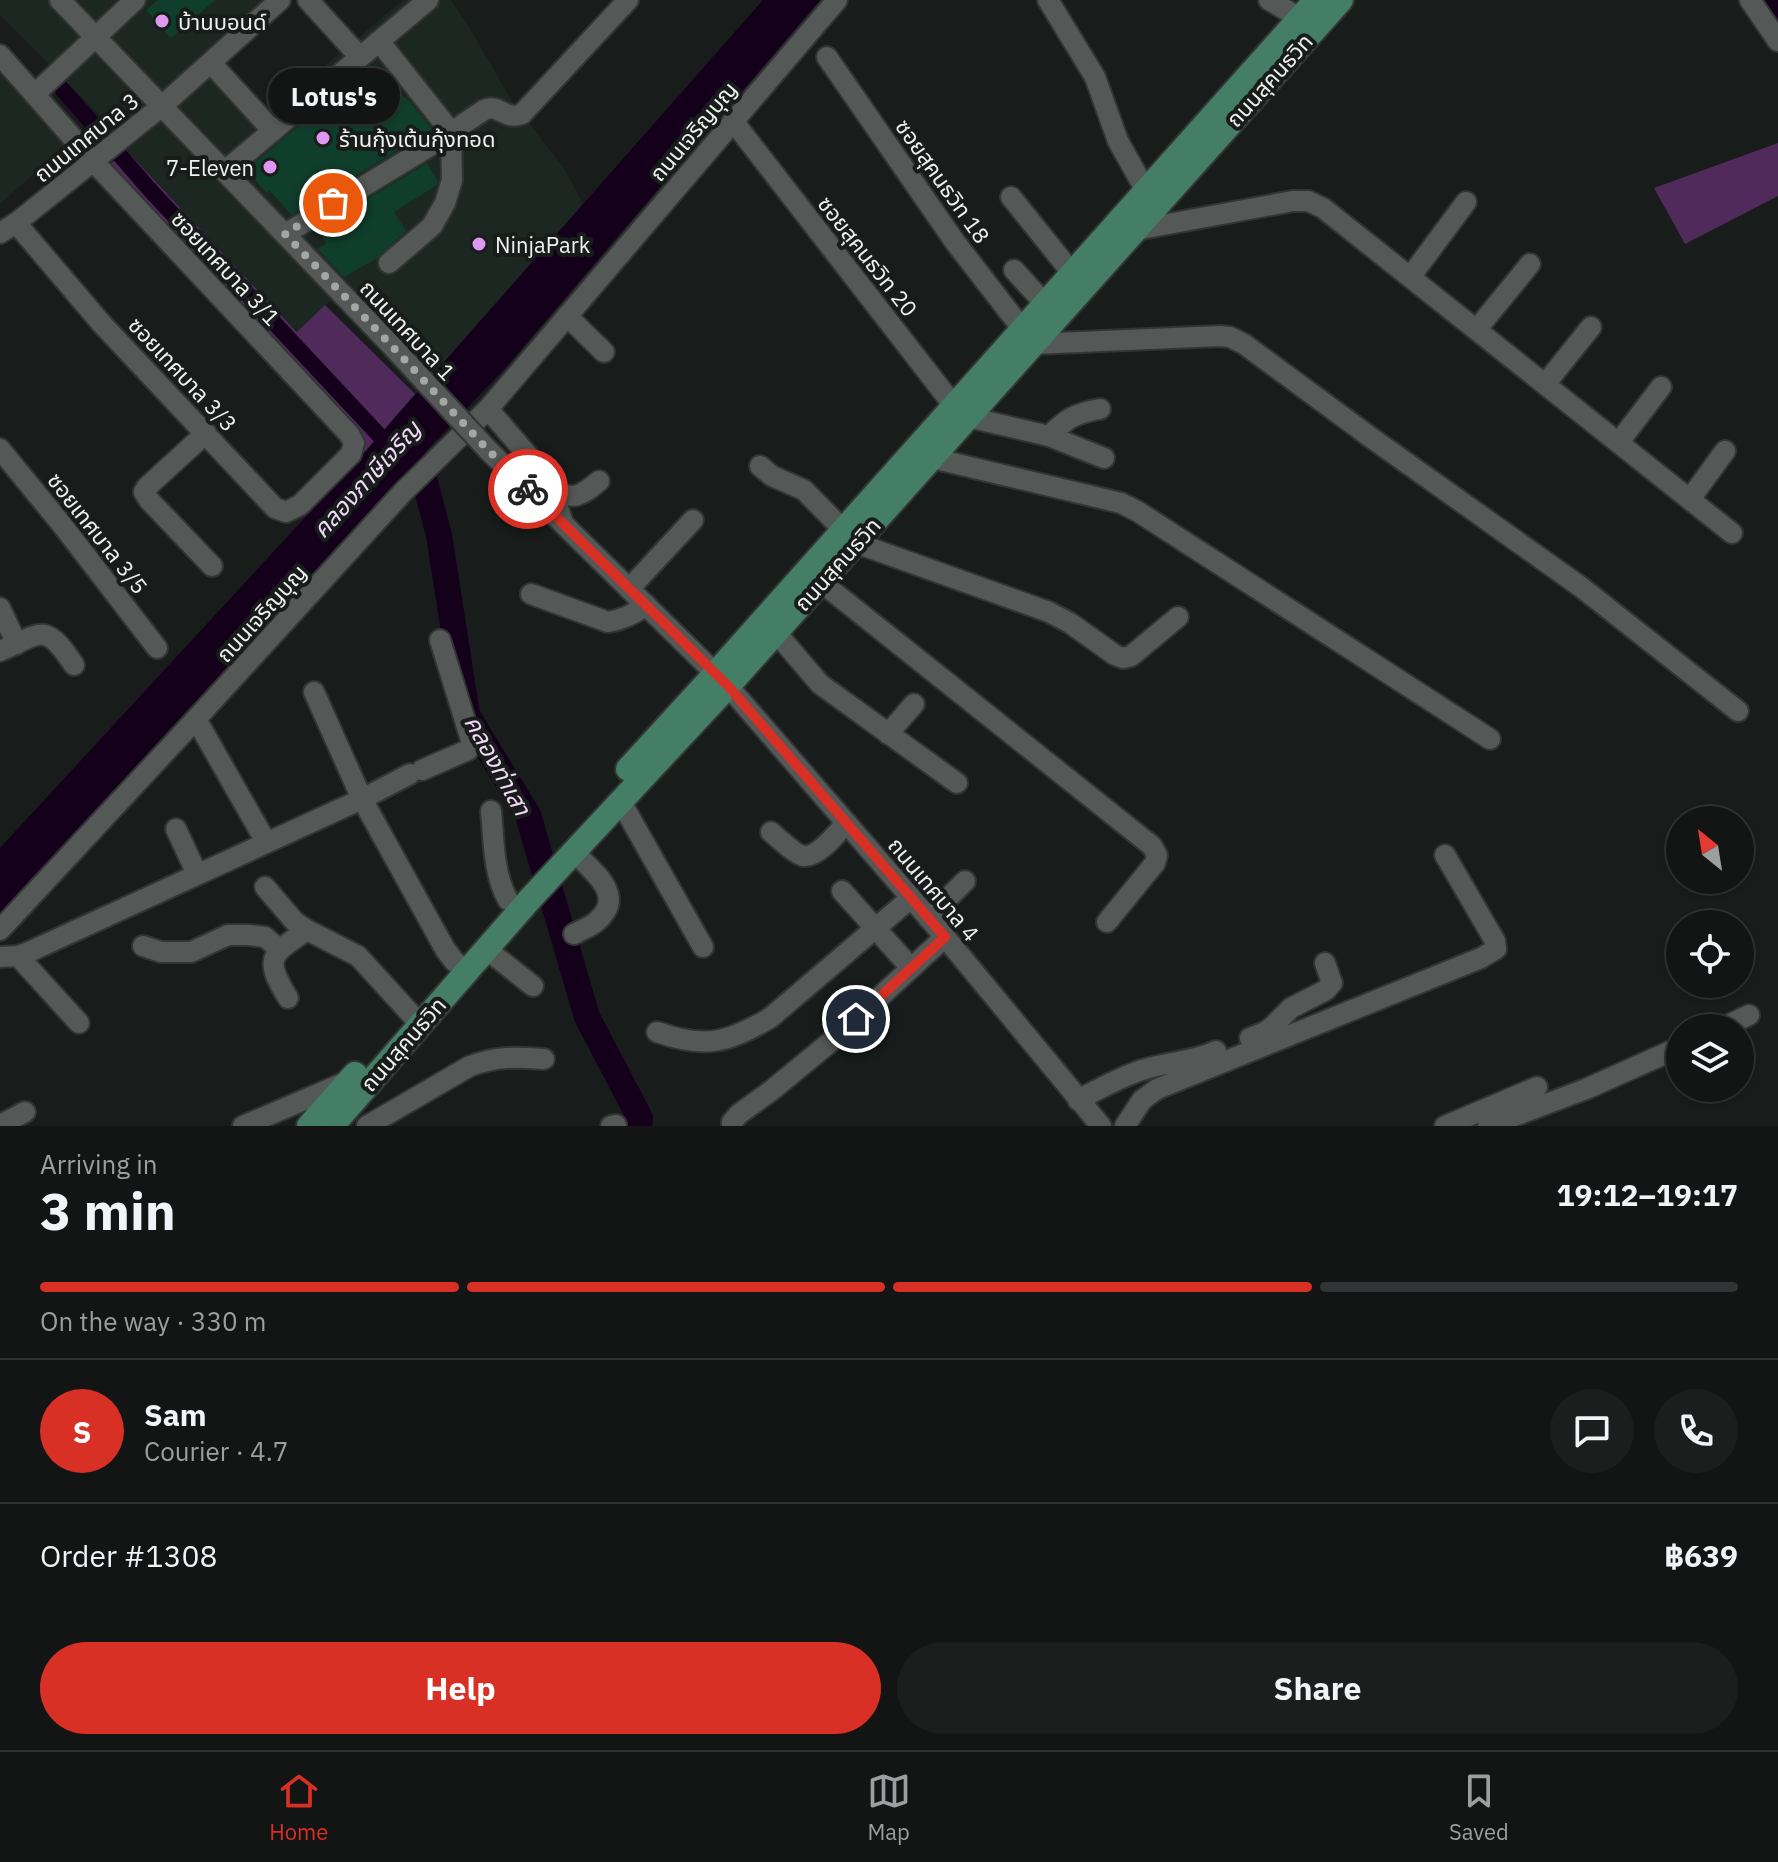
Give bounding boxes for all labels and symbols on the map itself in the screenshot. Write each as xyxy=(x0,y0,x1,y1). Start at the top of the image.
place label: บ้านบอนด์ xyxy=(178,7,267,36)
marker: บ้านบอนด์ xyxy=(153,12,171,30)
street label: ถนนสุคนธวิท xyxy=(1219,27,1319,133)
callout: Lotus's xyxy=(267,67,399,123)
street label: ถนนเจริญบุญ xyxy=(643,75,743,187)
street label: ถนนเทศบาล 3 xyxy=(27,86,145,188)
street label: ซอยสุคนธวิท 18 xyxy=(889,113,997,249)
place label: ร้านกุ้งเต้นกุ้งทอด xyxy=(339,124,496,153)
marker: ร้านกุ้งเต้นกุ้งทอด xyxy=(314,129,332,147)
place label: 7-Eleven xyxy=(166,153,254,182)
marker: 7-Eleven xyxy=(261,158,279,176)
pin xyxy=(299,169,367,237)
street label: ซอยสุคนธวิท 20 xyxy=(812,190,924,322)
street label: ซอยเทศบาล 3/1 xyxy=(165,205,287,331)
place label: NinjaPark xyxy=(495,230,591,259)
marker: NinjaPark xyxy=(470,235,488,253)
street label: ถนนเทศบาล 1 xyxy=(354,274,462,386)
street label: ซอยเทศบาล 3/3 xyxy=(122,311,244,437)
water label: คลองภาษีเจริญ xyxy=(305,413,428,544)
courier xyxy=(488,449,568,529)
street label: ซอยเทศบาล 3/5 xyxy=(41,466,155,600)
street label: ถนนสุคนธวิท xyxy=(787,511,887,617)
street label: ถนนเจริญบุญ xyxy=(209,558,313,668)
water label: คลองท่าเสา xyxy=(457,709,539,822)
north arrow xyxy=(1666,806,1754,894)
street label: ถนนเทศบาล 4 xyxy=(882,831,986,947)
pin xyxy=(822,985,890,1053)
street label: ถนนสุคนธวิท xyxy=(354,991,452,1097)

